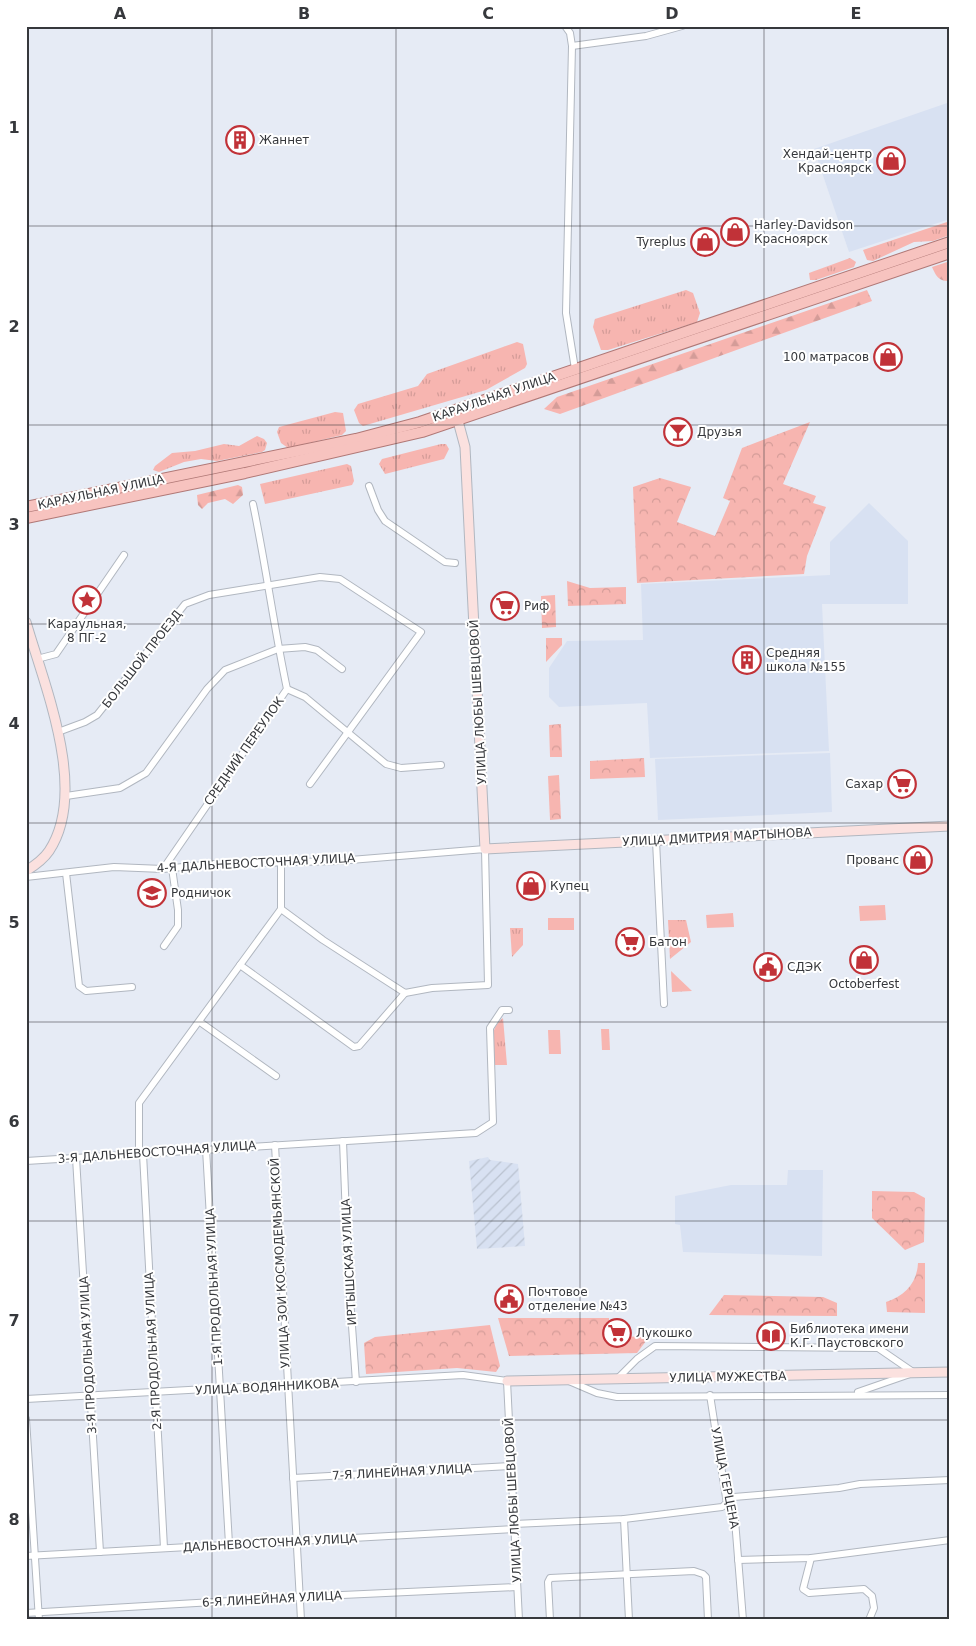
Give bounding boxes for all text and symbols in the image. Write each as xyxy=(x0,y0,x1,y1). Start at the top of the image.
text: A xyxy=(114,4,127,23)
text: B xyxy=(298,4,310,23)
text: C xyxy=(482,4,494,23)
text: D xyxy=(665,4,679,23)
text: E xyxy=(851,4,861,23)
text: 1 xyxy=(8,118,20,137)
building icon: Жаннет xyxy=(225,125,255,155)
place label: Жаннет xyxy=(259,133,309,147)
shop icon: Хендай-центр Красноярск xyxy=(876,146,906,176)
place label: Хендай-центр Красноярск xyxy=(783,147,872,175)
shop icon: Harley-Davidson Красноярск xyxy=(720,217,750,247)
place label: Harley-Davidson Красноярск xyxy=(754,218,853,246)
shop icon: Tyreplus xyxy=(690,227,720,257)
place label: Tyreplus xyxy=(636,235,686,249)
text: 2 xyxy=(8,317,20,336)
shop icon: 100 матрасов xyxy=(873,342,903,372)
place label: 100 матрасов xyxy=(783,350,869,364)
street label: КАРАУЛЬНАЯ УЛИЦА xyxy=(431,369,558,425)
bar icon: Друзья xyxy=(663,417,693,447)
place label: Друзья xyxy=(697,425,742,439)
street label: КАРАУЛЬНАЯ УЛИЦА xyxy=(36,472,166,512)
text: 3 xyxy=(8,515,20,534)
place icon: Караульная, 8 ПГ-2 xyxy=(72,585,102,615)
supermarket icon: Риф xyxy=(490,591,520,621)
place label: Риф xyxy=(524,599,549,613)
street label: БОЛЬШОЙ ПРОЕЗД xyxy=(99,607,185,711)
place label: Караульная, 8 ПГ-2 xyxy=(48,617,126,645)
street label: УЛИЦА ЛЮБЫ ШЕВЦОВОЙ xyxy=(466,619,489,785)
building icon: Средняя школа №155 xyxy=(732,645,762,675)
place label: Средняя школа №155 xyxy=(766,646,846,674)
street label: СРЕДНИЙ ПЕРЕУЛОК xyxy=(200,693,287,808)
text: 4 xyxy=(8,714,20,733)
supermarket icon: Сахар xyxy=(887,769,917,799)
place label: Сахар xyxy=(845,777,883,791)
street label: УЛИЦА ДМИТРИЯ МАРТЫНОВА xyxy=(622,825,813,849)
shop icon: Прованс xyxy=(903,845,933,875)
street label: 4-Я ДАЛЬНЕВОСТОЧНАЯ УЛИЦА xyxy=(156,851,356,875)
place label: Прованс xyxy=(846,853,899,867)
shop icon: Купец xyxy=(516,871,546,901)
school or university icon: Родничок xyxy=(137,878,167,908)
place label: Купец xyxy=(550,879,589,893)
place label: Родничок xyxy=(171,886,231,900)
text: 5 xyxy=(8,913,20,932)
supermarket icon: Батон xyxy=(615,927,645,957)
place label: Батон xyxy=(649,935,687,949)
shop icon: Octoberfest xyxy=(849,945,879,975)
public building icon: СДЭК xyxy=(753,952,783,982)
place label: СДЭК xyxy=(787,960,822,974)
place label: Octoberfest xyxy=(829,977,900,991)
text: 6 xyxy=(8,1112,20,1131)
street label: 3-Я ДАЛЬНЕВОСТОЧНАЯ УЛИЦА xyxy=(57,1138,257,1166)
street label: УЛИЦА ЗОИ КОСМОДЕМЬЯНСКОЙ xyxy=(266,1157,293,1369)
street label: ИРТЫШСКАЯ УЛИЦА xyxy=(339,1197,359,1326)
street label: 1-Я ПРОДОЛЬНАЯ УЛИЦА xyxy=(203,1207,225,1366)
street label: 2-Я ПРОДОЛЬНАЯ УЛИЦА xyxy=(142,1271,164,1430)
street label: 3-Я ПРОДОЛЬНАЯ УЛИЦА xyxy=(77,1275,99,1434)
public building icon: Почтовое отделение №43 xyxy=(494,1284,524,1314)
place label: Почтовое отделение №43 xyxy=(528,1285,628,1313)
text: 7 xyxy=(8,1311,20,1330)
supermarket icon: Лукошко xyxy=(602,1318,632,1348)
library icon: Библиотека имени К.Г. Паустовского xyxy=(756,1321,786,1351)
place label: Библиотека имени К.Г. Паустовского xyxy=(790,1322,909,1350)
place label: Лукошко xyxy=(636,1326,692,1340)
street label: УЛИЦА МУЖЕСТВА xyxy=(669,1369,787,1385)
street label: УЛИЦА ВОДЯННИКОВА xyxy=(195,1376,340,1398)
street label: УЛИЦА ЛЮБЫ ШЕВЦОВОЙ xyxy=(501,1417,524,1583)
street label: УЛИЦА ГЕРЦЕНА xyxy=(708,1426,742,1531)
street label: 7-Я ЛИНЕЙНАЯ УЛИЦА xyxy=(332,1460,473,1483)
text: 8 xyxy=(8,1510,20,1529)
street label: ДАЛЬНЕВОСТОЧНАЯ УЛИЦА xyxy=(182,1531,358,1555)
street label: 6-Я ЛИНЕЙНАЯ УЛИЦА xyxy=(202,1587,343,1610)

